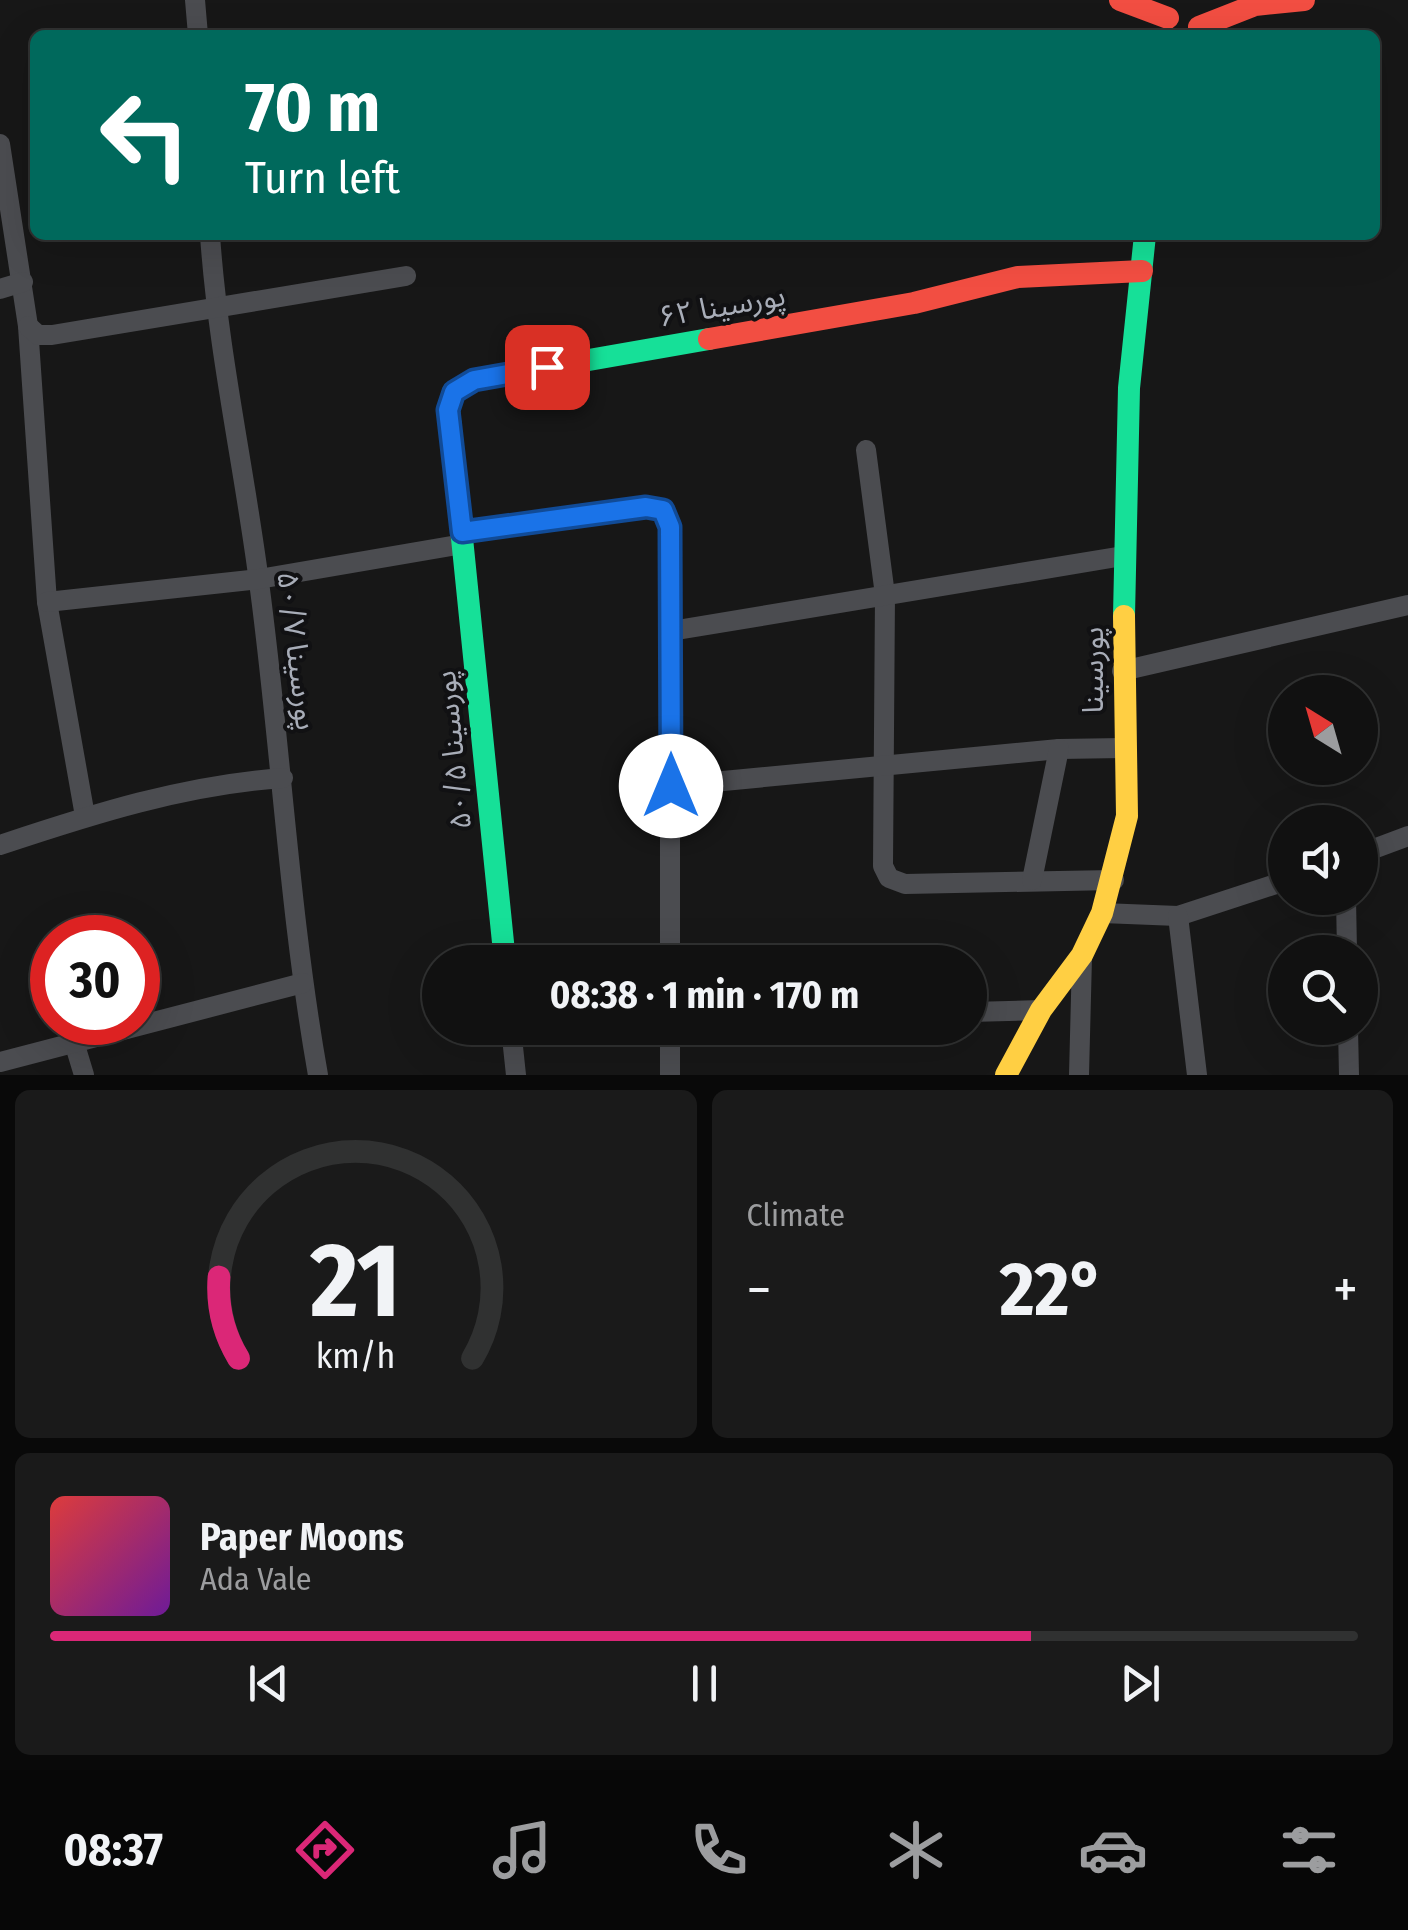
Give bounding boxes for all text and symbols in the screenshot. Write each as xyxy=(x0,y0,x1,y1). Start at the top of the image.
text: 70 m xyxy=(245,66,380,150)
icon: left xyxy=(80,70,210,200)
text: Turn left xyxy=(245,151,400,205)
street label: پورسینا ۶۲ xyxy=(656,277,789,336)
pin xyxy=(505,325,590,410)
icon: arrive xyxy=(520,340,575,395)
street label: پورسینا ۵۰/۷ xyxy=(268,570,325,733)
street label: پورسینا xyxy=(1075,627,1112,713)
street label: پورسینا ۵۰/۵ xyxy=(427,669,480,831)
north arrow xyxy=(1268,675,1378,785)
map controls xyxy=(1268,675,1378,1045)
position arrow xyxy=(619,734,723,838)
button: sound xyxy=(1268,805,1378,915)
speed limit sign: 30 xyxy=(30,915,160,1045)
button: search xyxy=(1268,935,1378,1045)
text: 08:38 · 1 min · 170 m xyxy=(550,972,859,1018)
text: Climate xyxy=(747,1196,845,1234)
text: 21 xyxy=(310,1219,401,1344)
text: 22° xyxy=(1000,1245,1104,1335)
text: − xyxy=(747,1257,771,1323)
text: + xyxy=(1333,1257,1358,1323)
text: km/h xyxy=(316,1335,396,1377)
text: Paper Moons xyxy=(200,1514,404,1560)
text: Ada Vale xyxy=(200,1560,312,1598)
icon: previous xyxy=(241,1656,296,1711)
icon: pause xyxy=(677,1656,732,1711)
icon: next xyxy=(1113,1656,1168,1711)
icon: directions xyxy=(290,1815,360,1885)
icon: music xyxy=(487,1815,557,1885)
icon: phone xyxy=(684,1815,754,1885)
icon: climate xyxy=(881,1815,951,1885)
icon: car xyxy=(1078,1815,1148,1885)
icon: filters xyxy=(1274,1815,1344,1885)
text: 08:37 xyxy=(63,1823,163,1877)

